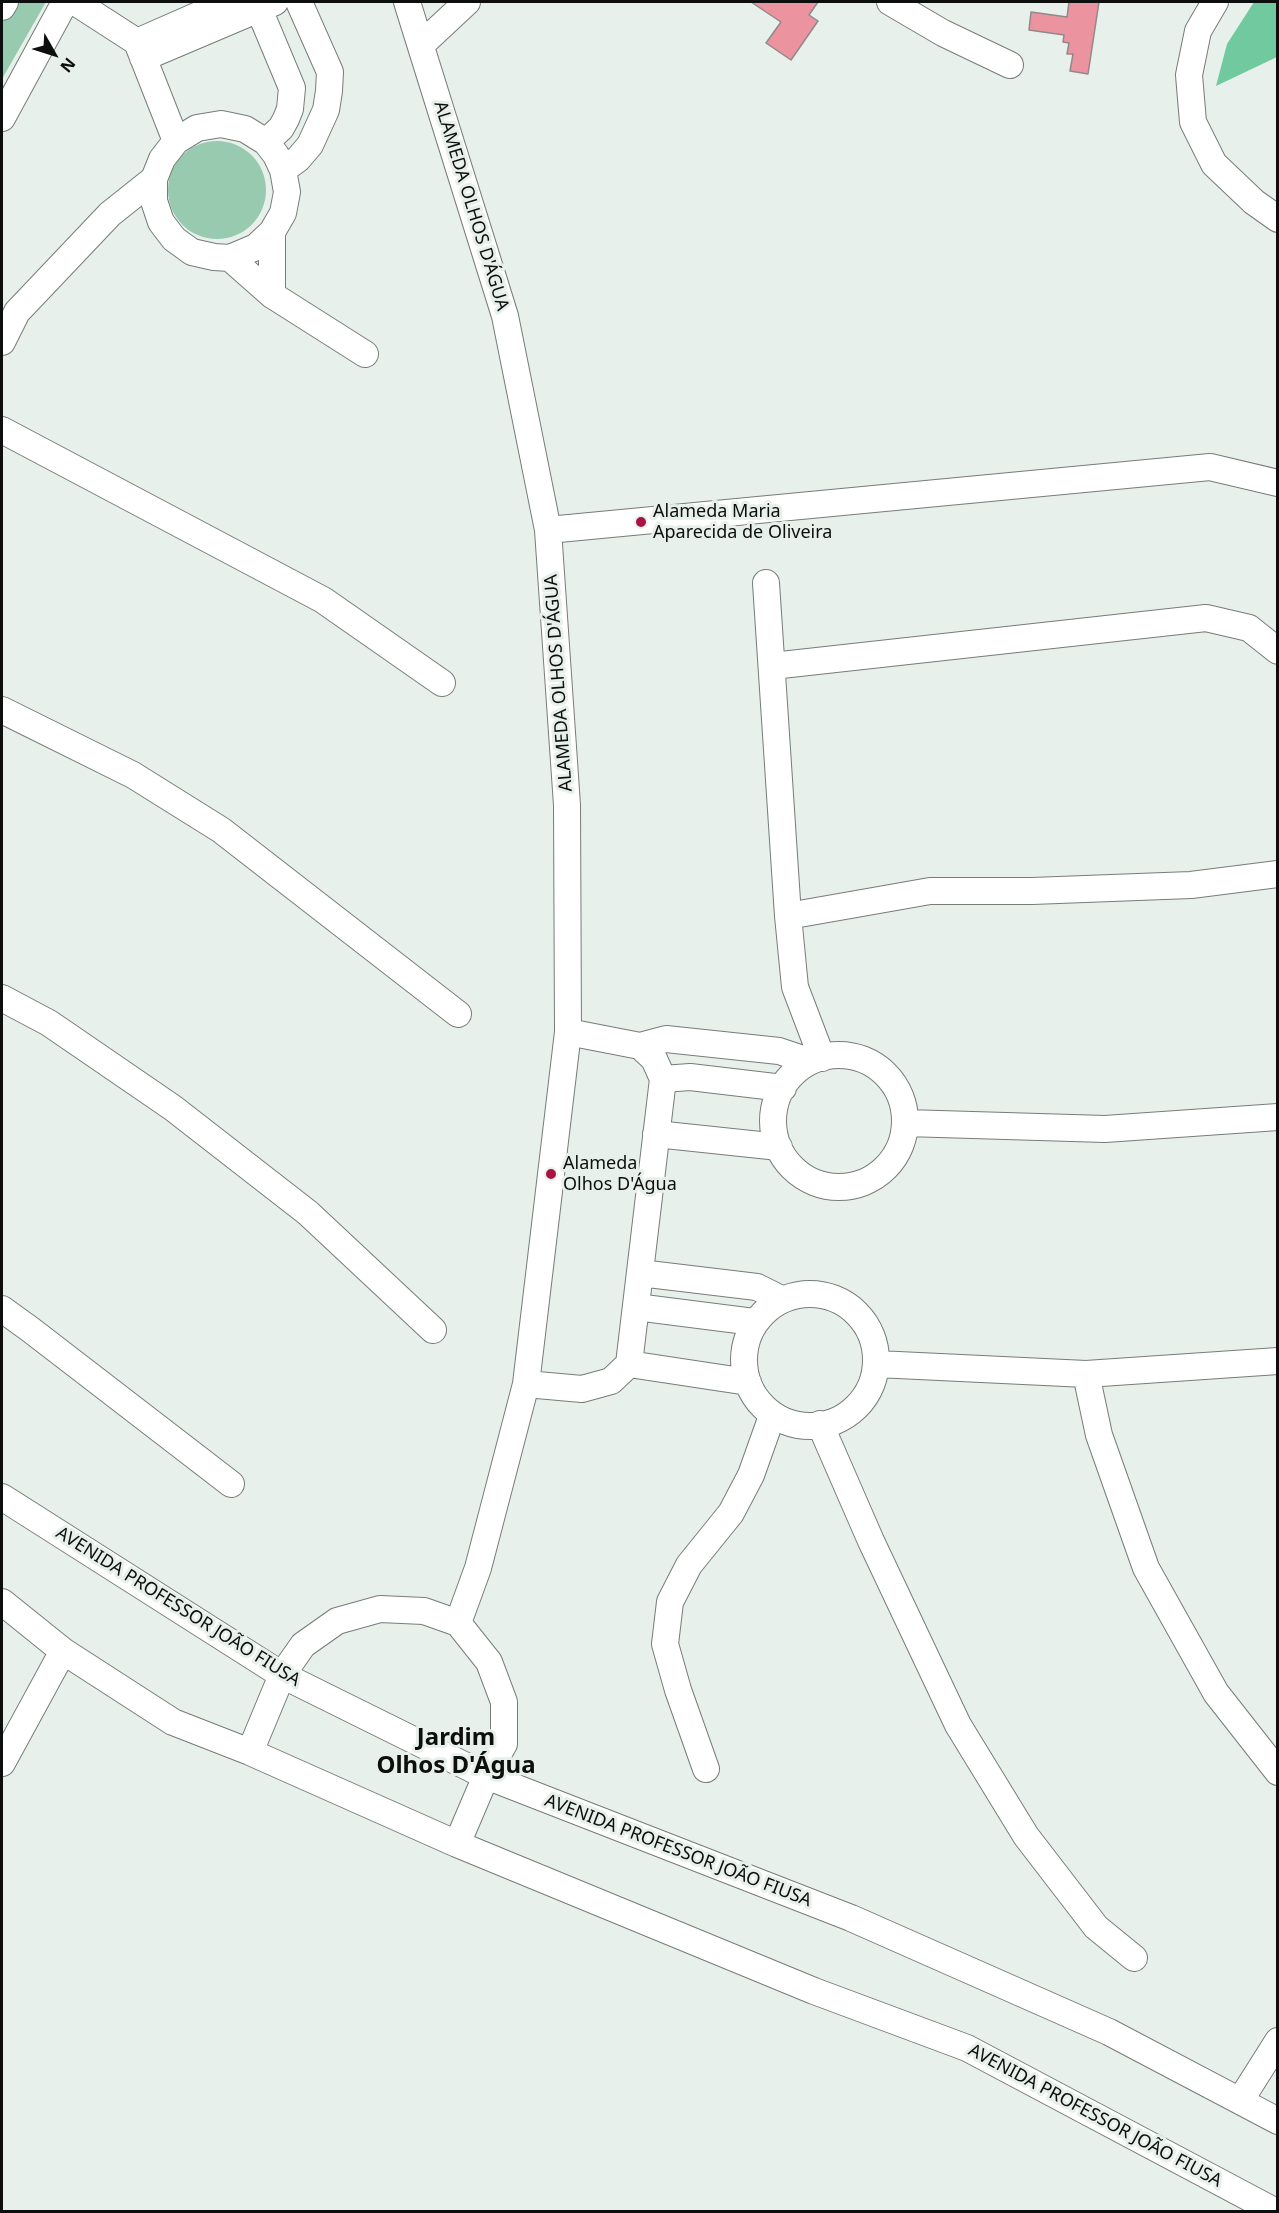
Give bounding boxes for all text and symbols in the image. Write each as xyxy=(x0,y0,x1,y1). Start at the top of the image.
north arrow xyxy=(24,24,84,84)
text: N xyxy=(55,53,81,77)
street label: ALAMEDA OLHOS D'ÁGUA xyxy=(429,99,513,313)
place label: Alameda Maria Aparecida de Oliveira xyxy=(653,501,832,544)
marker: Alameda Maria Aparecida de Oliveira xyxy=(634,515,648,529)
street label: ALAMEDA OLHOS D'ÁGUA xyxy=(541,574,577,792)
place label: Alameda Olhos D'Água xyxy=(563,1153,677,1196)
marker: Alameda Olhos D'Água xyxy=(544,1167,558,1181)
street label: AVENIDA PROFESSOR JOÃO FIUSA xyxy=(52,1523,304,1691)
district label: Jardim Olhos D'Água xyxy=(376,1724,536,1780)
street label: AVENIDA PROFESSOR JOÃO FIUSA xyxy=(542,1790,814,1912)
street label: AVENIDA PROFESSOR JOÃO FIUSA xyxy=(965,2040,1225,2192)

